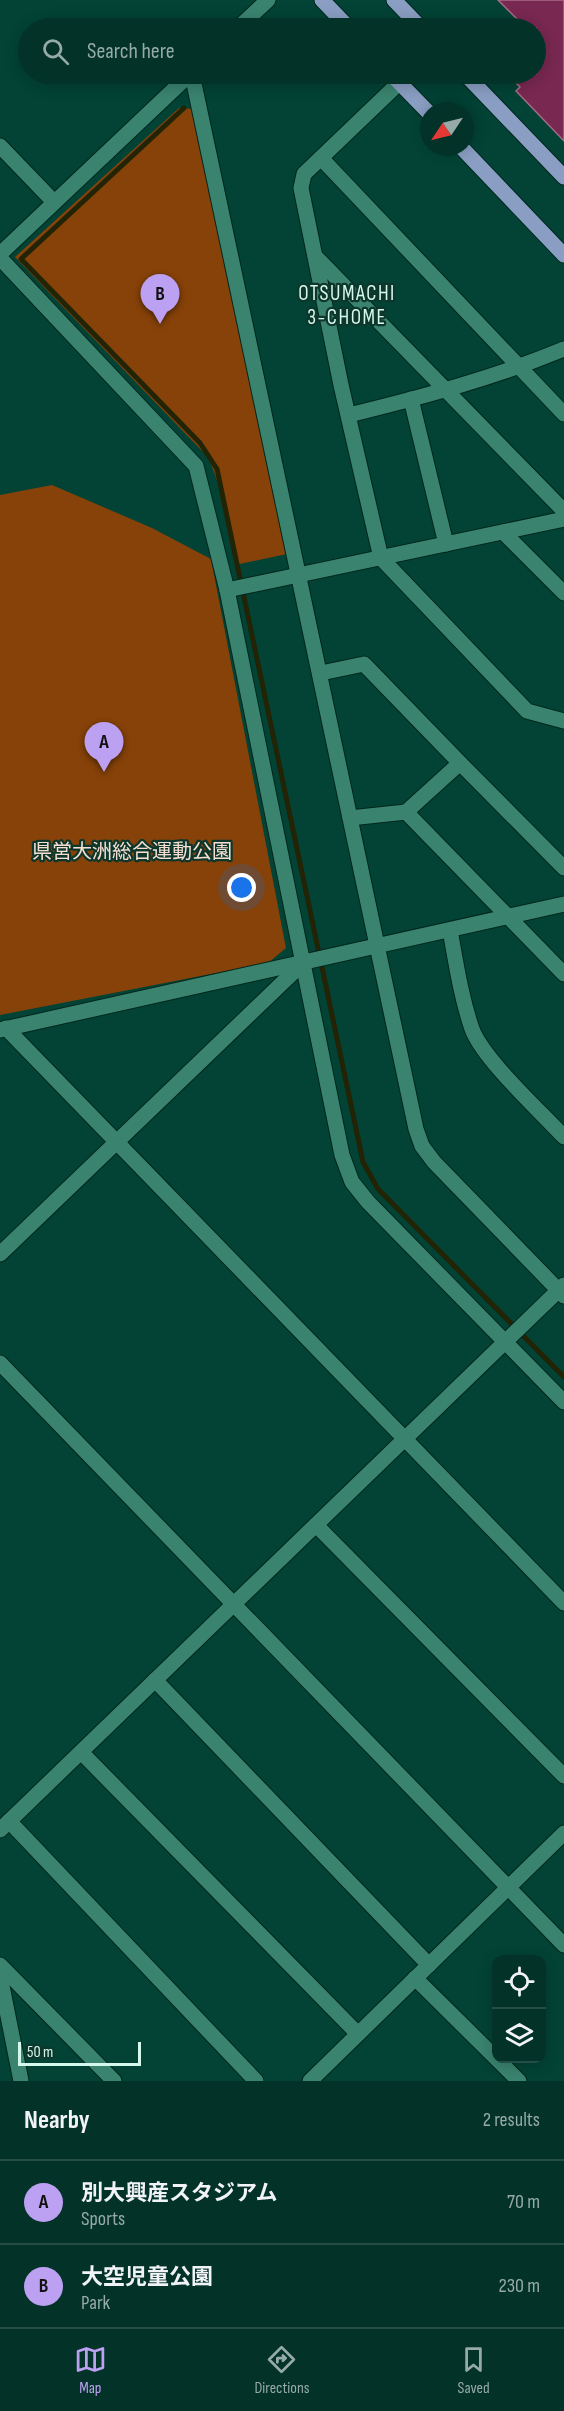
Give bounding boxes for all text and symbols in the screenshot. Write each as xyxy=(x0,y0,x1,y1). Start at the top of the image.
search box xyxy=(18,18,546,84)
icon: search xyxy=(39,35,72,68)
text: Search here xyxy=(87,38,174,65)
north arrow xyxy=(420,102,474,156)
pin: B xyxy=(140,274,180,324)
district label: OTSUMACHI 3-CHOME xyxy=(298,281,396,330)
pin: A xyxy=(84,722,124,772)
park label: 県営大洲総合運動公園 xyxy=(32,840,232,864)
your location xyxy=(227,873,256,902)
map controls xyxy=(492,1955,546,2063)
button: locate xyxy=(492,1955,546,2009)
button: layers xyxy=(492,2009,546,2063)
scale bar xyxy=(18,2039,141,2066)
text: 50 m xyxy=(27,2043,53,2062)
text: Nearby xyxy=(24,2105,90,2136)
text: 2 results xyxy=(483,2108,540,2132)
text: 別大興産スタジアム xyxy=(81,2180,277,2207)
text: A xyxy=(39,2190,48,2214)
text: 70 m xyxy=(507,2190,540,2214)
text: Sports xyxy=(81,2207,125,2231)
text: 大空児童公園 xyxy=(81,2264,213,2291)
text: B xyxy=(39,2274,48,2298)
text: 230 m xyxy=(498,2274,540,2298)
text: Park xyxy=(81,2291,110,2315)
tab: Map xyxy=(74,2343,107,2398)
tab: Directions xyxy=(254,2343,310,2398)
tab: Saved xyxy=(457,2343,490,2398)

